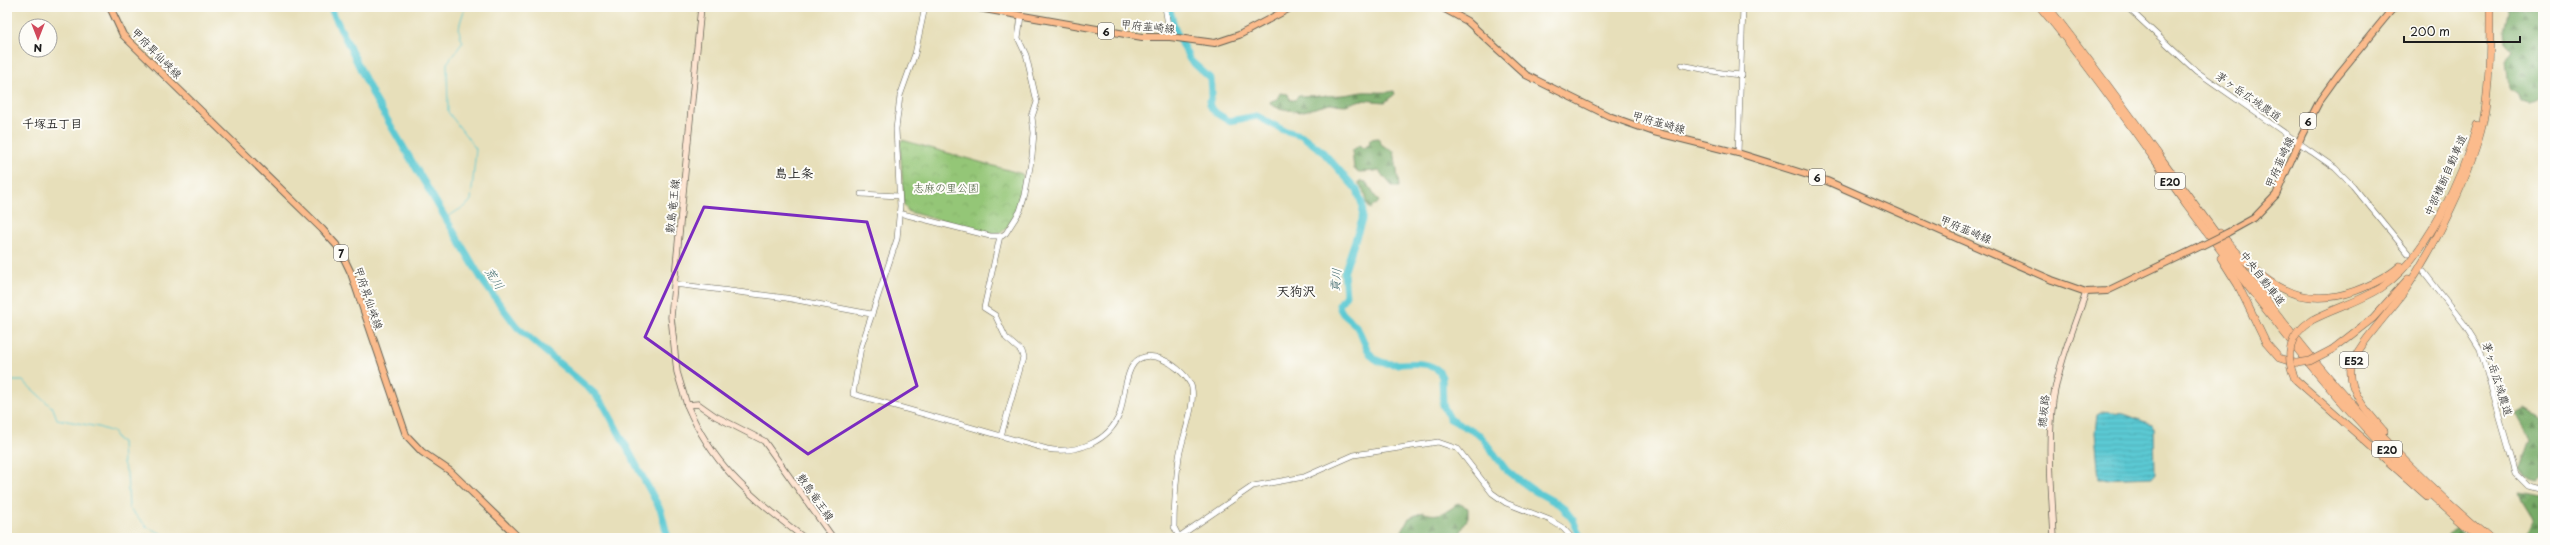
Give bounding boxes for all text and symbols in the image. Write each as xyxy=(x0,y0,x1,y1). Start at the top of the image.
street label: 甲府韮崎線 xyxy=(1120,15,1176,37)
north arrow xyxy=(18,18,58,58)
scale bar xyxy=(2404,18,2520,44)
text: 200 m xyxy=(2410,22,2450,40)
road number: 6 xyxy=(1098,23,1114,39)
street label: 甲府昇仙峡線 xyxy=(128,24,186,82)
text: N xyxy=(33,40,42,57)
street label: 茅ヶ岳広域農道 xyxy=(2213,67,2285,125)
street label: 甲府韮崎線 xyxy=(1630,106,1688,138)
road number: 6 xyxy=(2300,113,2316,129)
district label: 千塚五丁目 xyxy=(22,114,82,132)
street label: 中部横断自動車道 xyxy=(2419,131,2471,219)
street label: 甲府韮崎線 xyxy=(2260,133,2298,191)
district label: 島上条 xyxy=(774,163,814,182)
road number: 6 xyxy=(1809,169,1825,185)
road number: E20 xyxy=(2155,173,2185,189)
street label: 敷島竜王線 xyxy=(661,178,683,234)
park label: 志麻の里公園 xyxy=(913,179,979,196)
street label: 甲府韮崎線 xyxy=(1937,210,1995,248)
road number: 7 xyxy=(334,245,348,261)
street label: 中央自動車道 xyxy=(2236,247,2290,309)
water label: 荒川 xyxy=(481,263,509,293)
street label: 甲府昇仙峡線 xyxy=(350,264,388,332)
water label: 貢川 xyxy=(1325,267,1345,293)
district label: 天狗沢 xyxy=(1276,281,1316,300)
street label: 茅ヶ岳広域農道 xyxy=(2479,340,2517,418)
road number: E52 xyxy=(2340,352,2368,368)
street label: 穂坂路 xyxy=(2033,394,2053,428)
road number: E20 xyxy=(2372,441,2402,457)
street label: 敷島竜王線 xyxy=(793,470,839,524)

